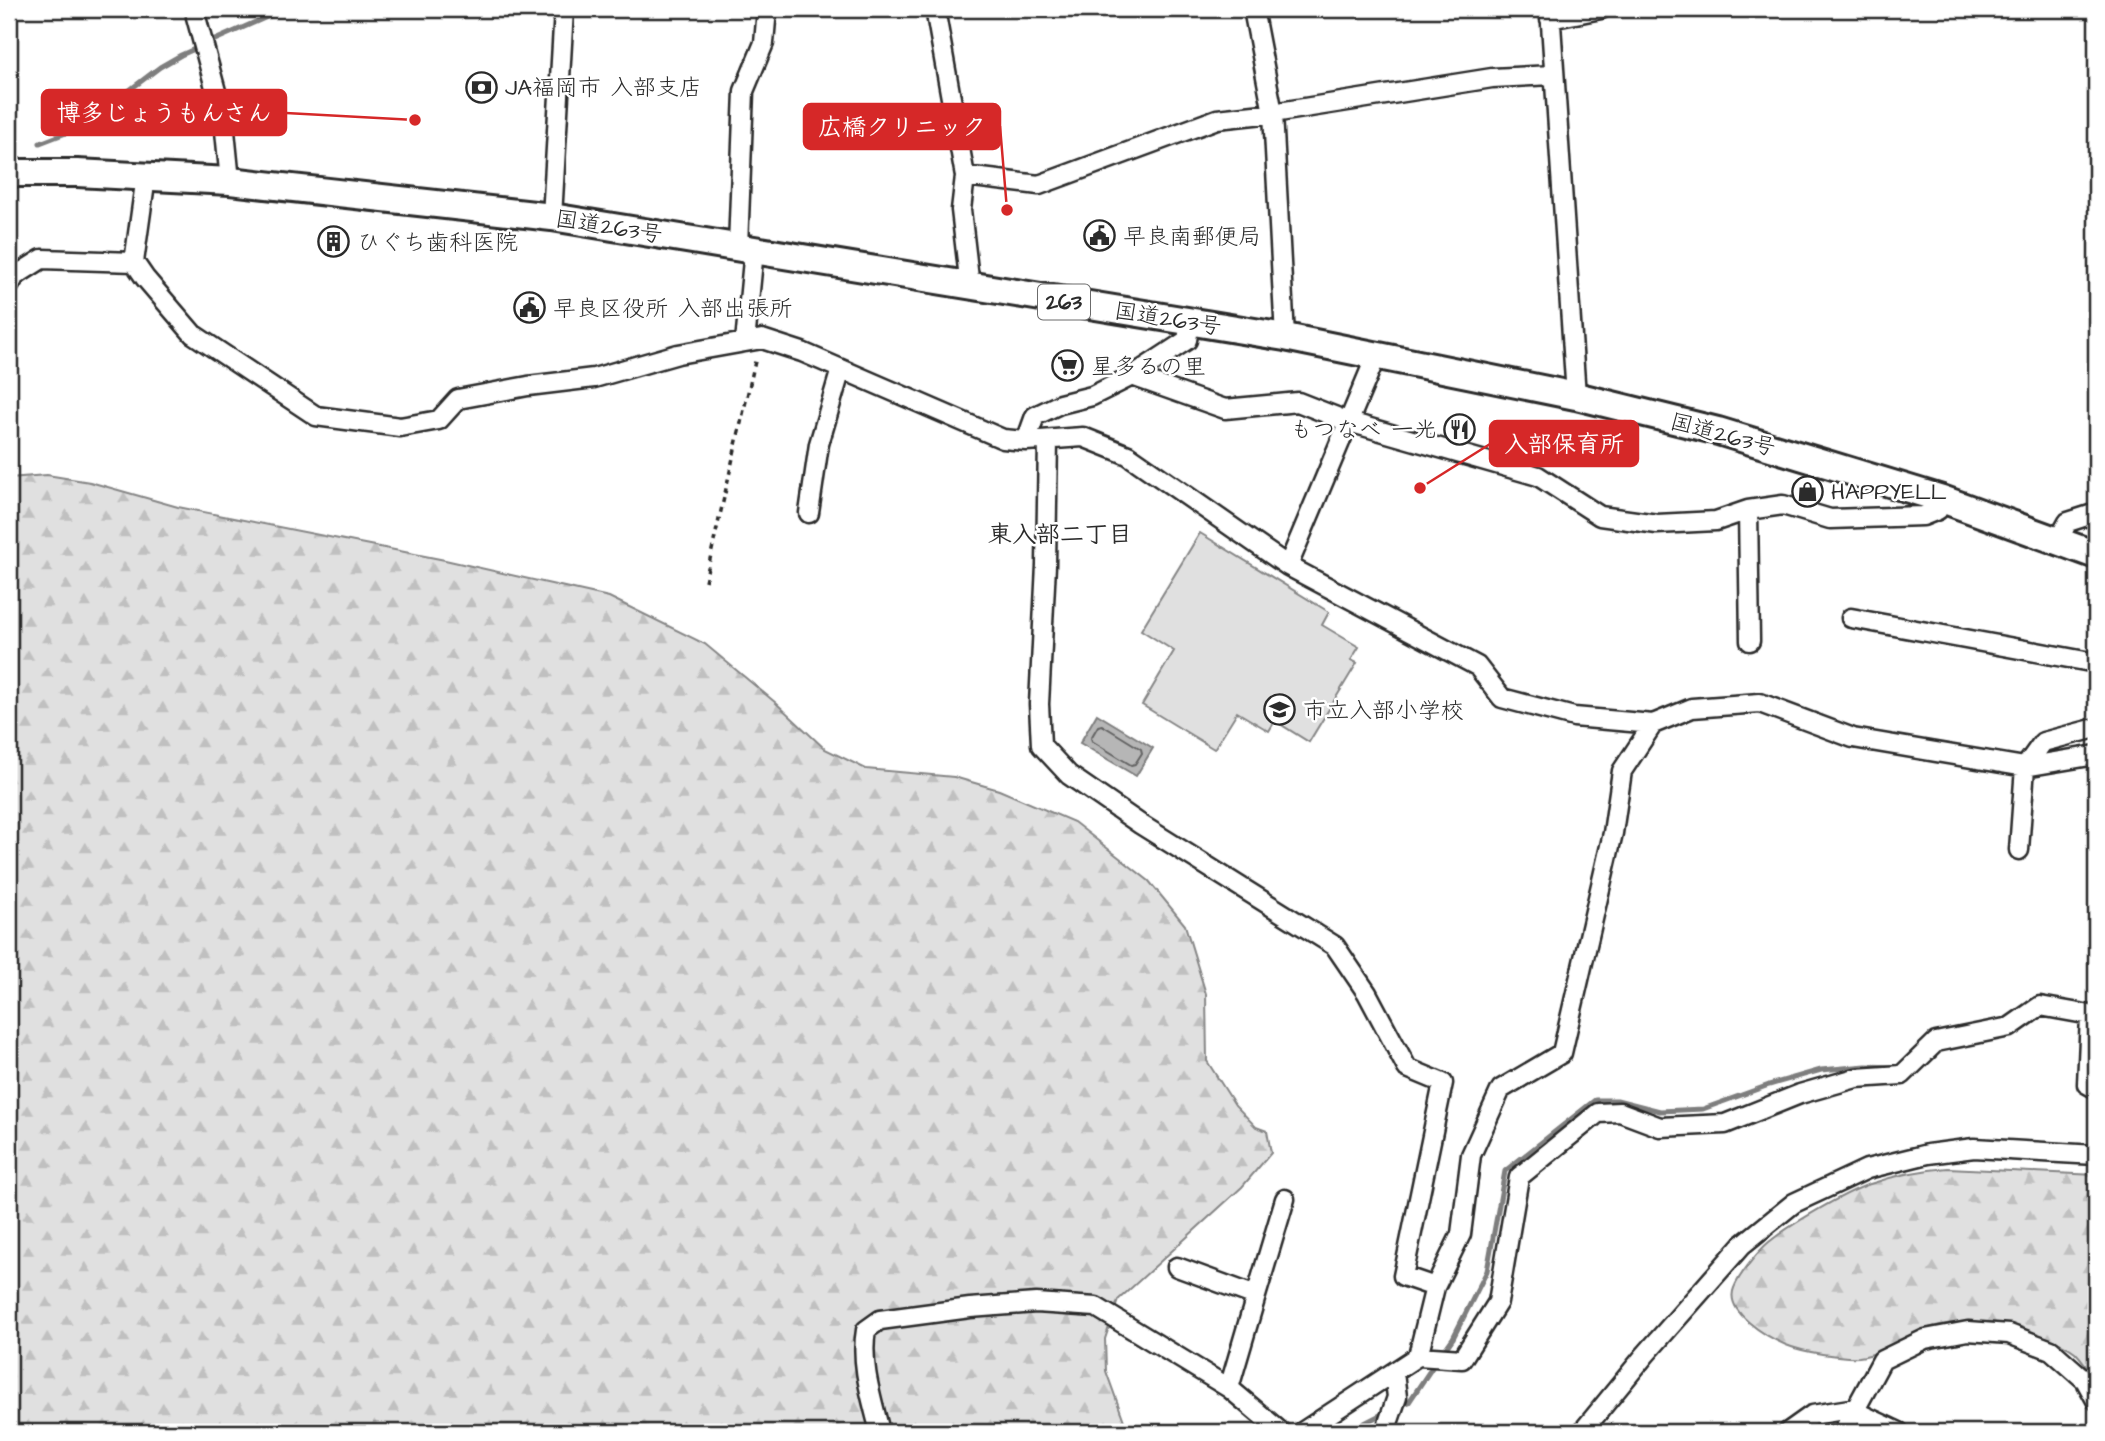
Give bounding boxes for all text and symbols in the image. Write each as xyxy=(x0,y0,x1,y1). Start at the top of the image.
bank icon: JA福岡市 入部支店 xyxy=(465,70,499,104)
place label: JA福岡市 入部支店 xyxy=(505,72,702,104)
callout: 博多じょうもんさん xyxy=(42,90,286,135)
text: 博多じょうもんさん xyxy=(56,97,272,131)
callout: 広橋クリニック xyxy=(804,104,1000,149)
text: 広橋クリニック xyxy=(818,111,986,145)
street label: 国道263号 xyxy=(553,203,665,251)
public building icon: 早良南郵便局 xyxy=(1083,219,1117,253)
place label: 早良南郵便局 xyxy=(1123,221,1261,253)
building icon: ひぐち歯科医院 xyxy=(317,225,351,259)
place label: ひぐち歯科医院 xyxy=(357,227,518,259)
road number: 263 xyxy=(1038,284,1090,320)
public building icon: 早良区役所 入部出張所 xyxy=(513,291,547,325)
place label: 早良区役所 入部出張所 xyxy=(553,293,792,325)
street label: 国道263号 xyxy=(1112,295,1224,343)
supermarket icon: 星多るの里 xyxy=(1051,349,1085,383)
place label: 星多るの里 xyxy=(1091,351,1206,383)
street label: 国道263号 xyxy=(1666,405,1779,464)
restaurant icon: もつなべ 一光 xyxy=(1443,412,1477,446)
place label: もつなべ 一光 xyxy=(1290,414,1437,446)
callout: 入部保育所 xyxy=(1490,421,1638,466)
text: 入部保育所 xyxy=(1504,428,1624,462)
shop icon: HAPPYELL xyxy=(1791,474,1825,508)
place label: HAPPYELL xyxy=(1831,476,1947,508)
district label: 東入部二丁目 xyxy=(988,518,1132,552)
school or university icon: 市立入部小学校 xyxy=(1263,693,1297,727)
place label: 市立入部小学校 xyxy=(1303,695,1464,727)

